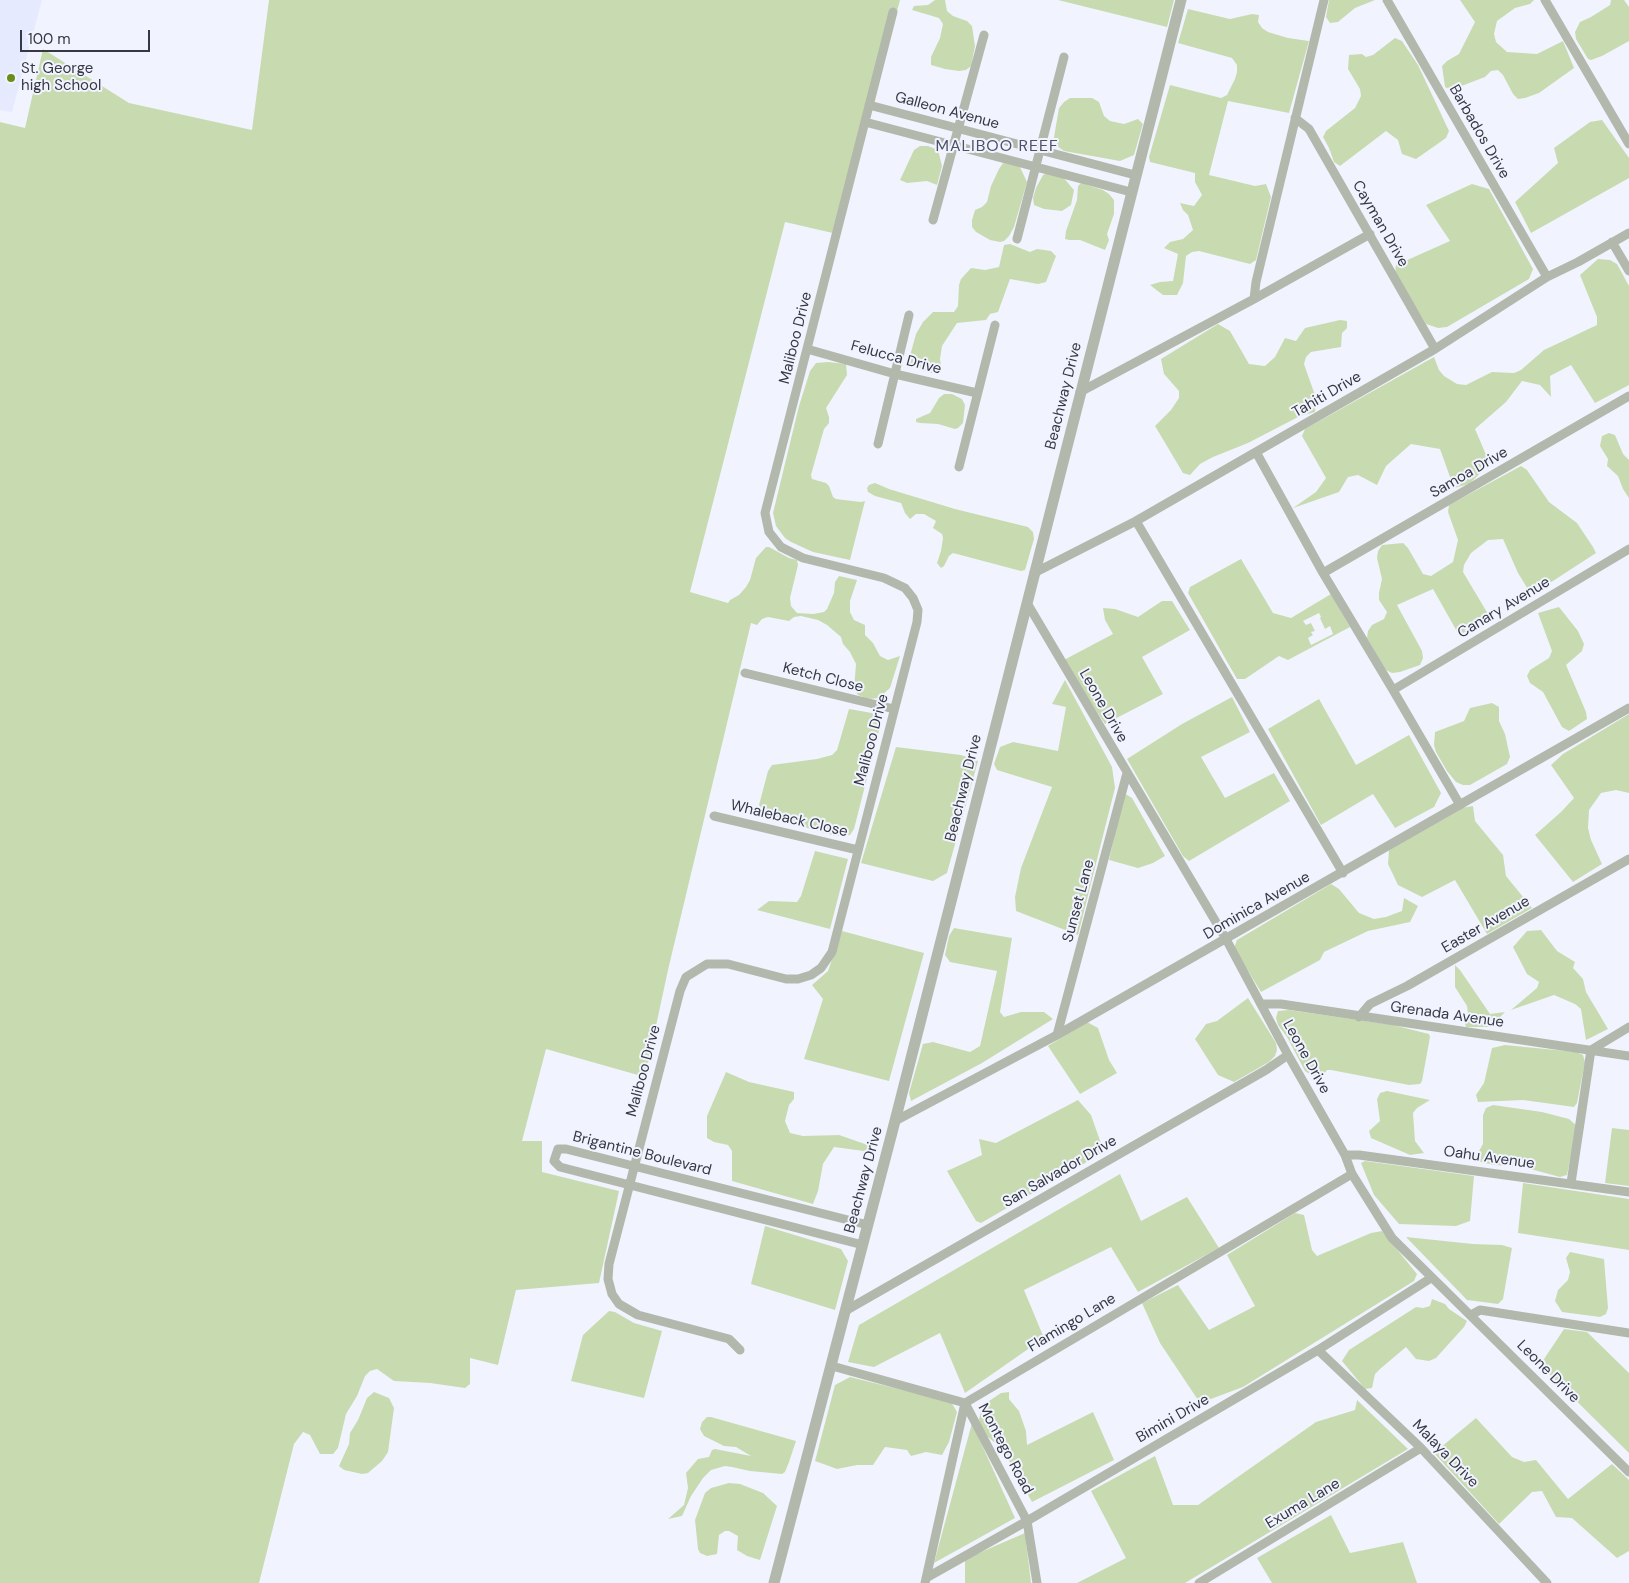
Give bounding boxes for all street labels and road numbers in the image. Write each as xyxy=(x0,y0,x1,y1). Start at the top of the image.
street label: Barbados Drive xyxy=(1445,82,1513,182)
street label: Galleon Avenue xyxy=(893,88,1001,134)
street label: Cayman Drive xyxy=(1348,178,1412,270)
street label: Maliboo Drive xyxy=(776,290,816,386)
street label: Felucca Drive xyxy=(849,337,943,379)
street label: Beachway Drive xyxy=(1042,341,1086,451)
street label: Tahiti Drive xyxy=(1289,368,1365,422)
street label: Samoa Drive xyxy=(1427,444,1511,502)
street label: Canary Avenue xyxy=(1455,573,1553,643)
street label: Ketch Close xyxy=(781,659,865,697)
street label: Leone Drive xyxy=(1075,666,1131,746)
street label: Maliboo Drive xyxy=(851,692,893,788)
street label: Beachway Drive xyxy=(942,733,986,843)
street label: Whaleback Close xyxy=(729,797,849,841)
street label: Sunset Lane xyxy=(1059,858,1099,944)
street label: Dominica Avenue xyxy=(1200,868,1314,944)
street label: Easter Avenue xyxy=(1439,893,1533,957)
street label: Grenada Avenue xyxy=(1389,998,1505,1032)
street label: Leone Drive xyxy=(1278,1017,1334,1097)
street label: Maliboo Drive xyxy=(623,1023,665,1119)
street label: Beachway Drive xyxy=(841,1125,887,1235)
street label: Brigantine Boulevard xyxy=(571,1128,713,1180)
street label: San Salvador Drive xyxy=(1000,1132,1120,1212)
street label: Oahu Avenue xyxy=(1442,1143,1536,1173)
street label: Flamingo Lane xyxy=(1025,1290,1119,1356)
street label: Leone Drive xyxy=(1513,1337,1583,1407)
street label: Bimini Drive xyxy=(1133,1391,1213,1447)
street label: Montego Road xyxy=(974,1401,1036,1497)
street label: Malaya Drive xyxy=(1408,1416,1482,1492)
street label: Exuma Lane xyxy=(1263,1475,1343,1533)

